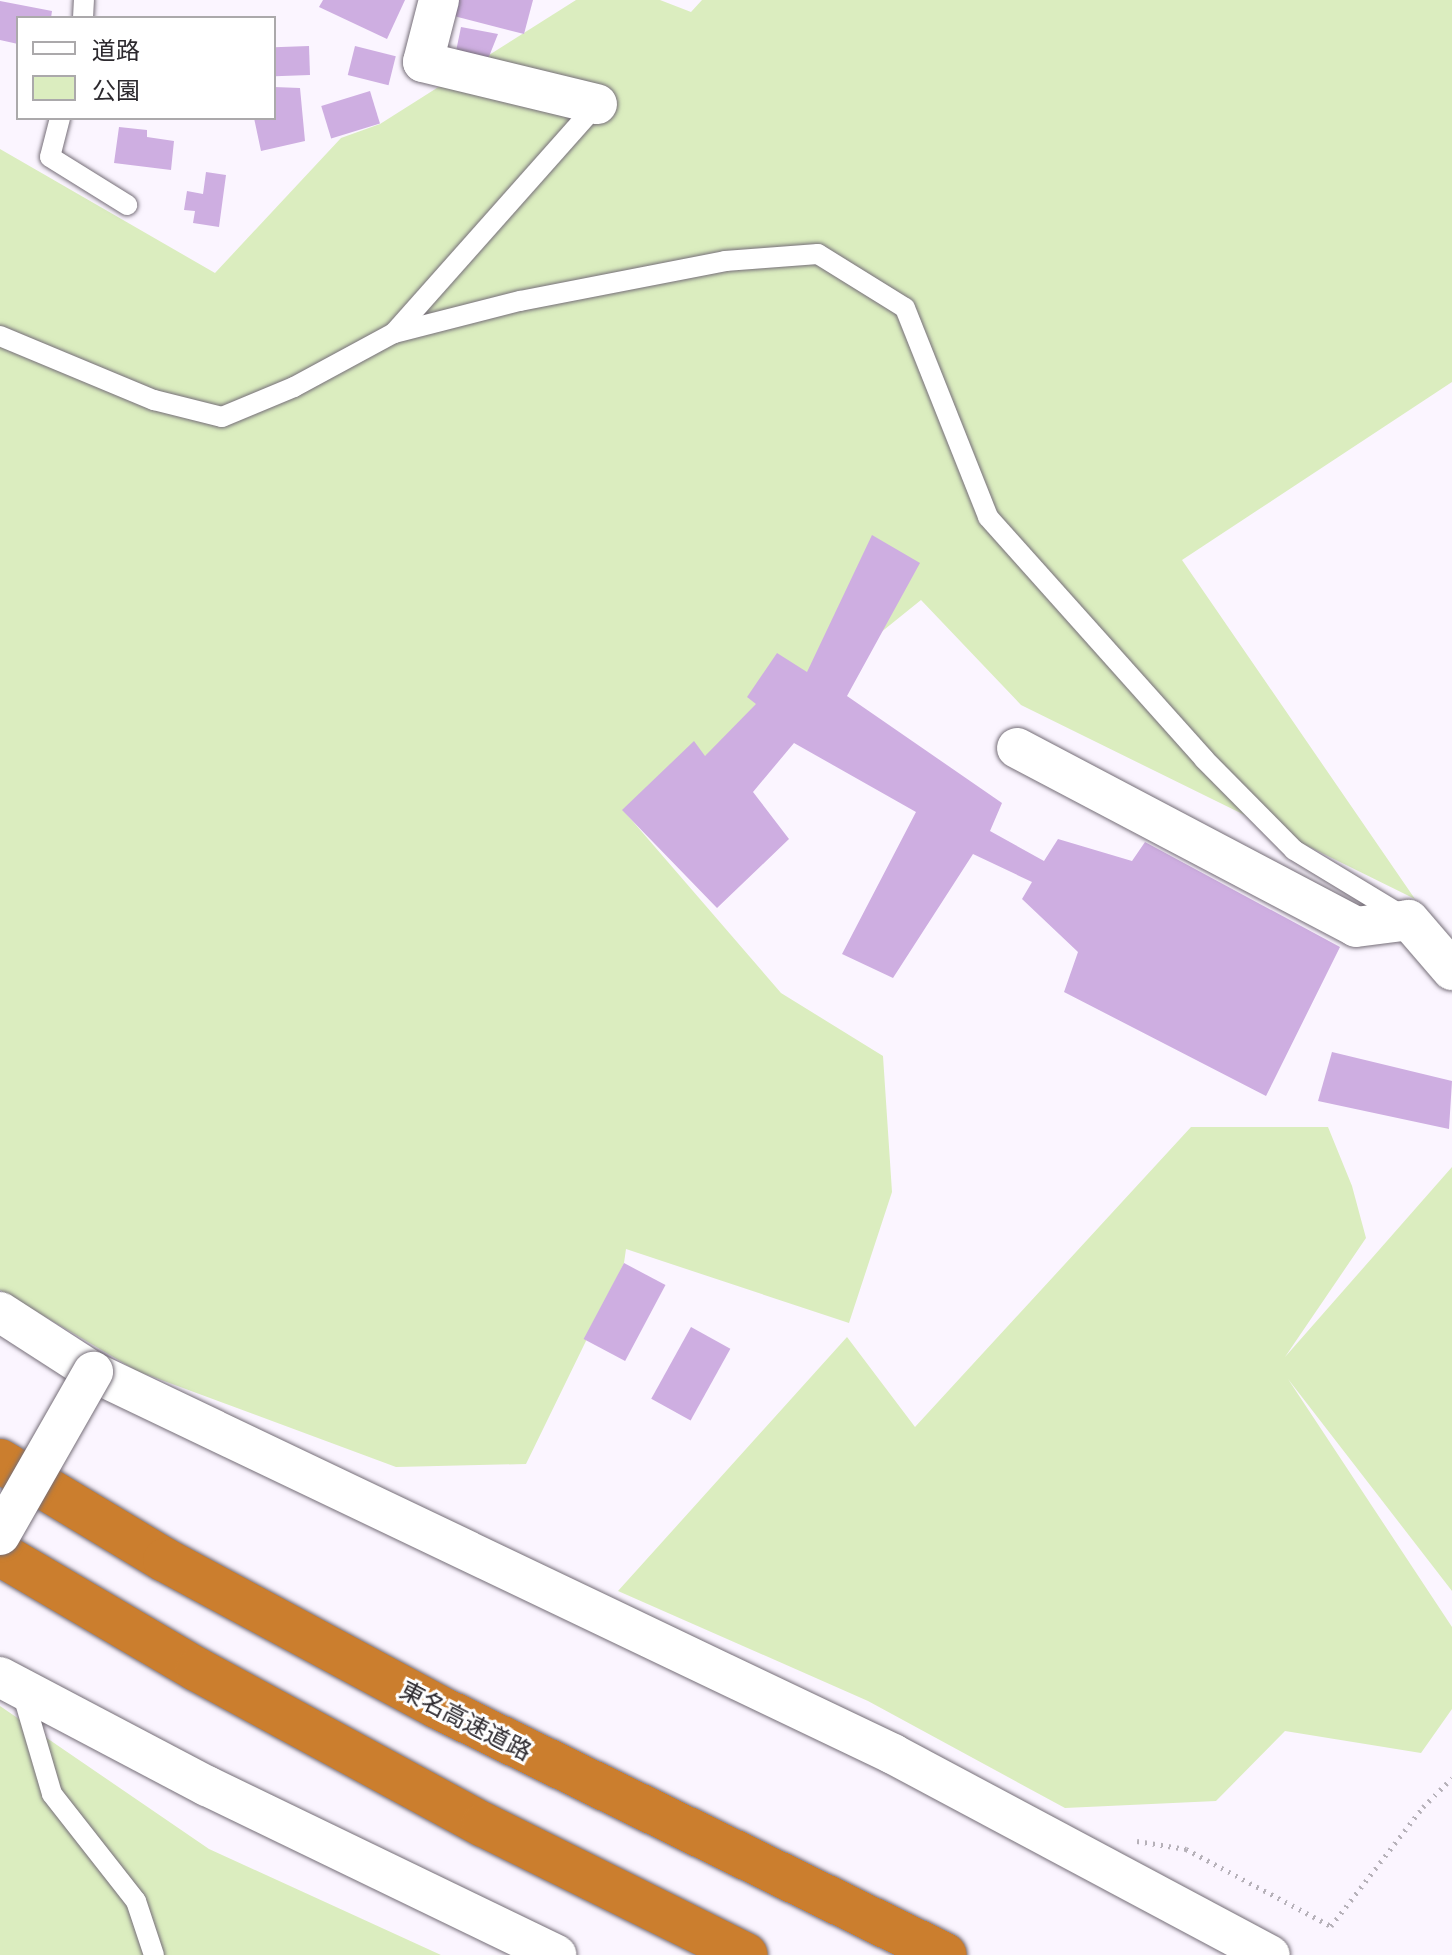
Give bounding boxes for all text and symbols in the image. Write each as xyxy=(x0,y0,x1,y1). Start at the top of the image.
legend xyxy=(16,16,276,120)
text: 道路 xyxy=(92,35,140,64)
text: 公園 xyxy=(92,75,140,104)
street label: 東名高速道路 xyxy=(395,1674,537,1766)

